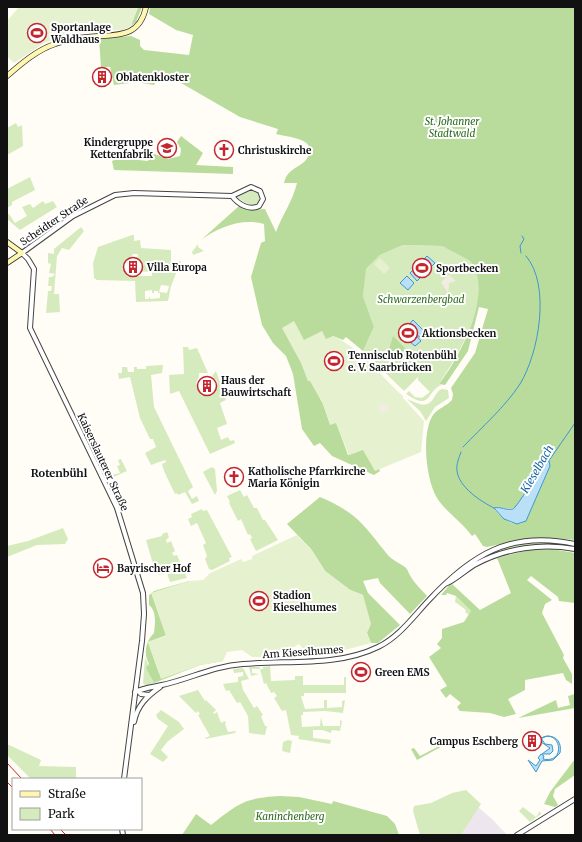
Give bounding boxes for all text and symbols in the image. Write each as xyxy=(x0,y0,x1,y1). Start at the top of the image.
place label: Sportanlage Waldhaus xyxy=(50,21,111,46)
sports icon: Sportanlage Waldhaus xyxy=(26,22,48,44)
building icon: Oblatenkloster xyxy=(91,66,113,88)
place label: Oblatenkloster xyxy=(116,71,189,84)
park label: St. Johanner Stadtwald xyxy=(425,115,480,140)
place label: Kindergruppe Kettenfabrik xyxy=(84,136,154,161)
school or university icon: Kindergruppe Kettenfabrik xyxy=(156,137,178,159)
church icon: Christuskirche xyxy=(213,139,235,161)
place label: Christuskirche xyxy=(238,144,312,157)
street label: Scheidter Straße xyxy=(18,193,90,249)
building icon: Villa Europa xyxy=(122,256,144,278)
sports icon: Sportbecken xyxy=(411,257,433,279)
place label: Villa Europa xyxy=(146,261,207,274)
place label: Sportbecken xyxy=(436,262,499,275)
park label: Schwarzenbergbad xyxy=(378,293,465,306)
sports icon: Aktionsbecken xyxy=(397,322,419,344)
place label: Aktionsbecken xyxy=(421,327,497,340)
place label: Tennisclub Rotenbühl e. V. Saarbrücken xyxy=(348,349,458,374)
sports icon: Tennisclub Rotenbühl e. V. Saarbrücken xyxy=(323,350,345,372)
place label: Haus der Bauwirtschaft xyxy=(221,374,291,399)
building icon: Haus der Bauwirtschaft xyxy=(196,375,218,397)
street label: Kaiserslauterer Straße xyxy=(75,411,131,513)
water label: Kieselbach xyxy=(517,442,557,496)
place label: Katholische Pfarrkirche Maria Königin xyxy=(248,465,366,490)
district label: Rotenbühl xyxy=(31,466,88,480)
church icon: Katholische Pfarrkirche Maria Königin xyxy=(223,466,245,488)
hotel icon: Bayrischer Hof xyxy=(92,557,114,579)
place label: Bayrischer Hof xyxy=(117,562,192,575)
place label: Stadion Kieselhumes xyxy=(273,589,337,614)
sports icon: Stadion Kieselhumes xyxy=(248,590,270,612)
street label: Am Kieselhumes xyxy=(261,643,344,661)
sports icon: Green EMS xyxy=(350,661,372,683)
place label: Green EMS xyxy=(375,666,430,679)
building icon: Campus Eschberg xyxy=(521,730,543,752)
place label: Campus Eschberg xyxy=(430,735,519,748)
legend xyxy=(12,778,142,830)
text: Straße xyxy=(48,786,86,801)
text: Park xyxy=(48,806,75,821)
park label: Kaninchenberg xyxy=(255,810,325,823)

